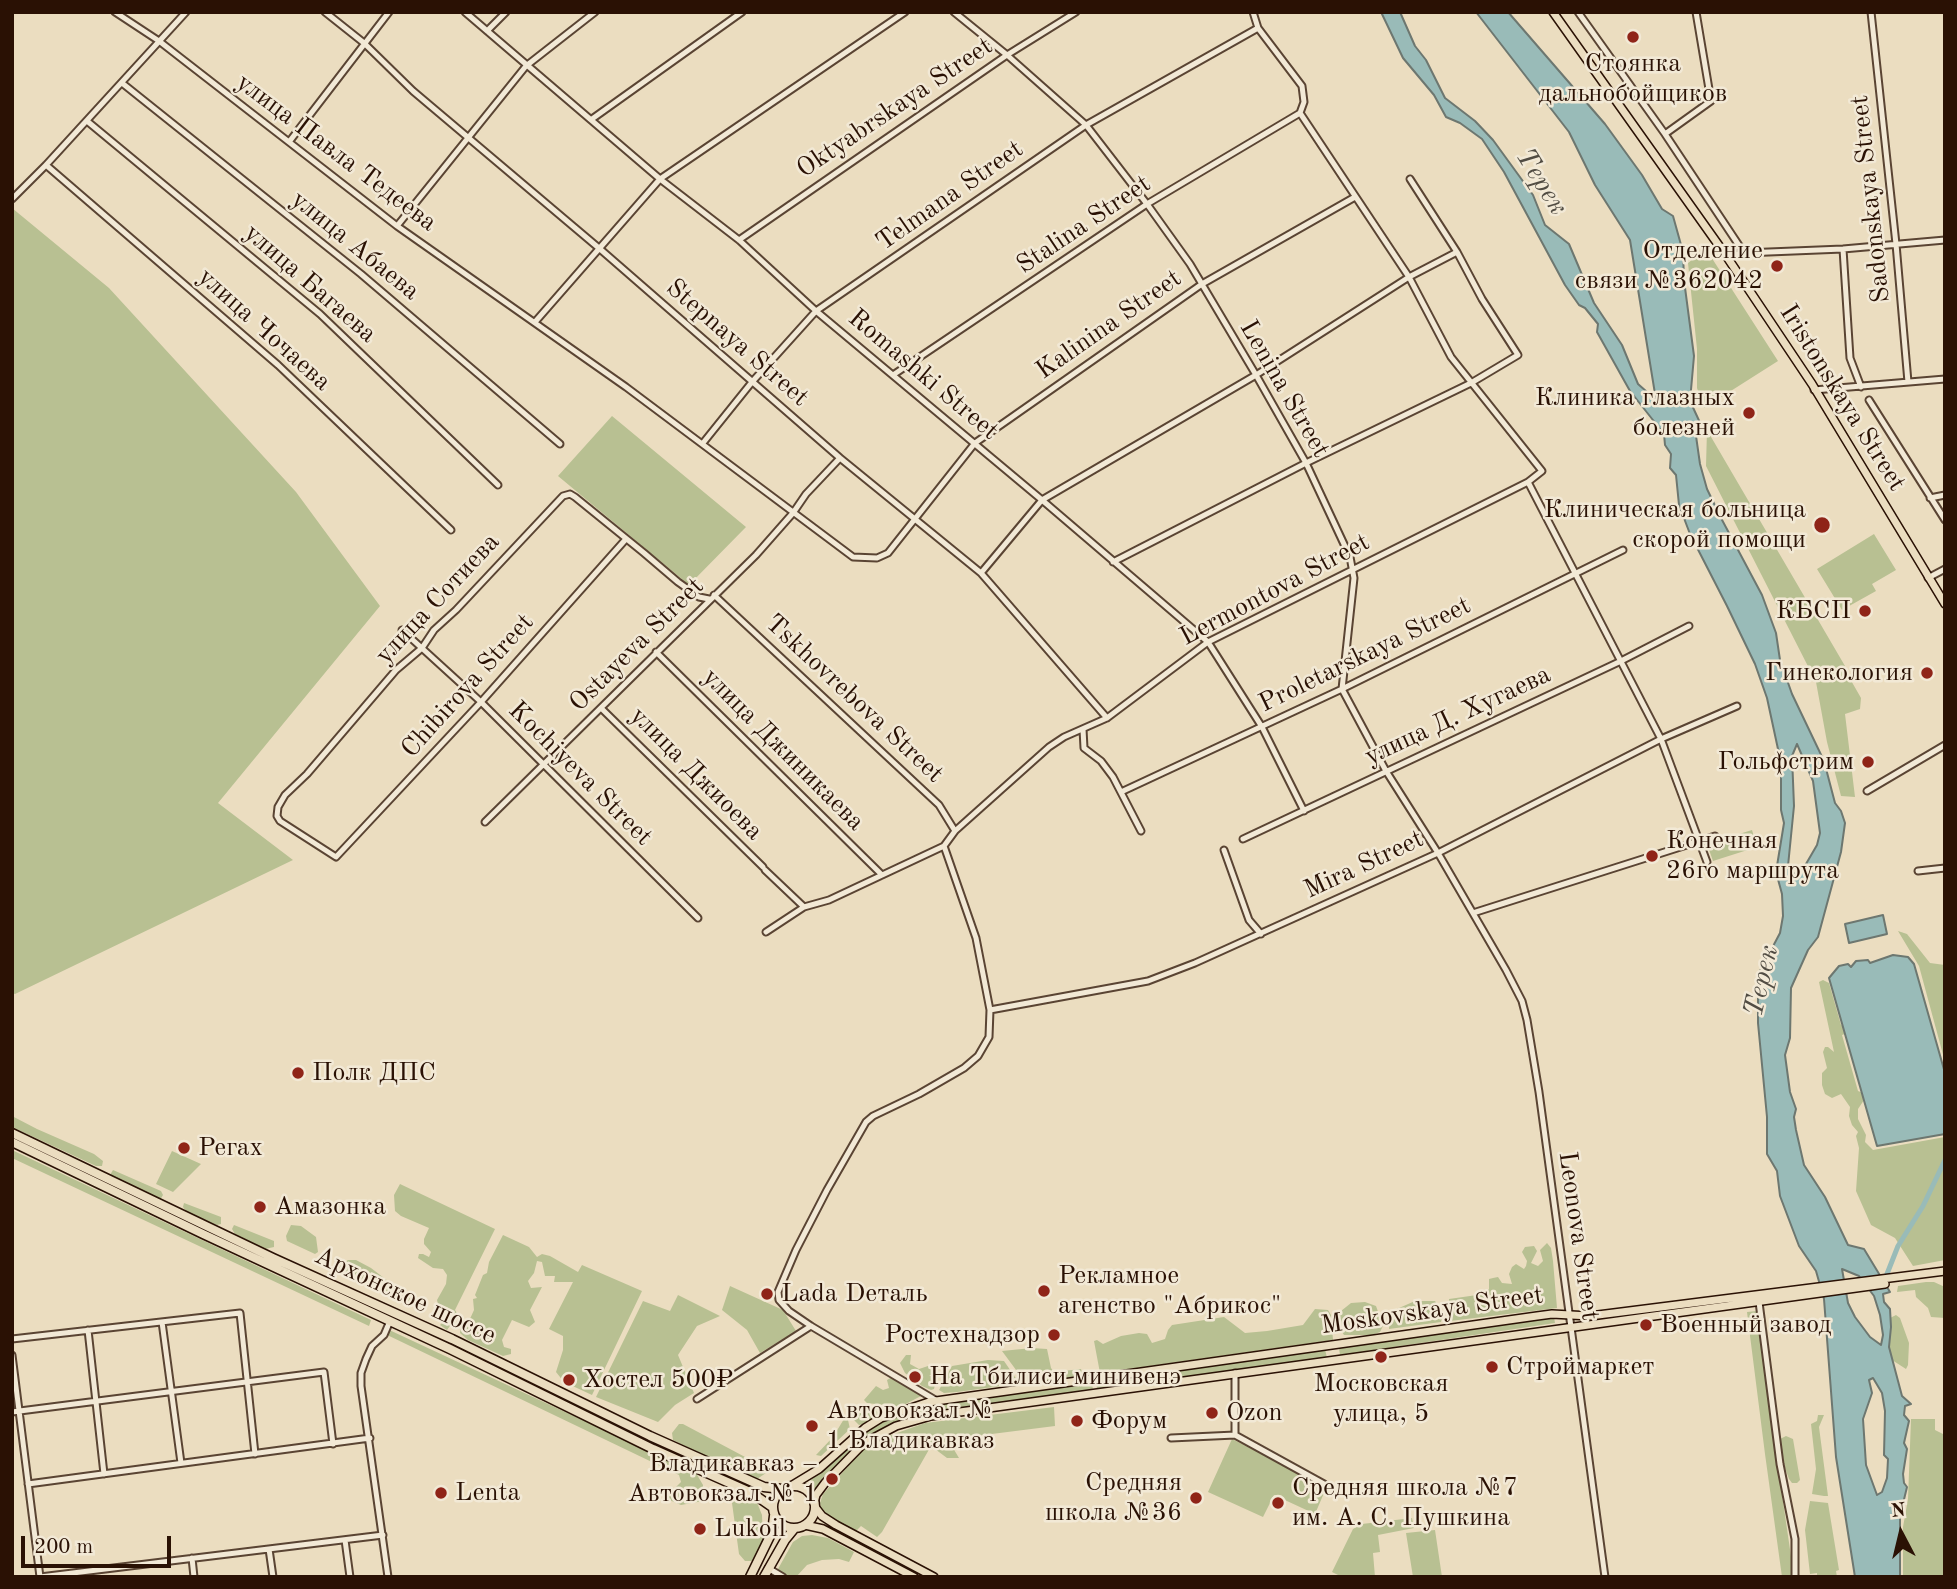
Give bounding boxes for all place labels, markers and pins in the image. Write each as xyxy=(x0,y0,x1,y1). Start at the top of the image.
marker: Стоянка дальнобойщиков xyxy=(1625,29,1641,45)
place label: Стоянка дальнобойщиков xyxy=(1539,48,1727,110)
place label: Отделение связи №362042 xyxy=(1575,235,1763,296)
marker: Отделение связи №362042 xyxy=(1769,258,1785,274)
place label: Клиника глазных болезней xyxy=(1535,382,1735,444)
marker: Клиника глазных болезней xyxy=(1741,405,1757,421)
place label: Клиническая больница скорой помощи xyxy=(1544,494,1806,556)
marker: Клиническая больница скорой помощи xyxy=(1812,515,1832,535)
place label: КБСП xyxy=(1776,595,1851,627)
marker: КБСП xyxy=(1857,603,1873,619)
place label: Гинекология xyxy=(1765,657,1913,689)
marker: Гинекология xyxy=(1919,665,1935,681)
place label: Гольфстрим xyxy=(1718,746,1854,778)
marker: Гольфстрим xyxy=(1860,754,1876,770)
place label: Конечная 26го маршрута xyxy=(1666,825,1839,886)
marker: Конечная 26го маршрута xyxy=(1644,848,1660,864)
place label: Полк ДПС xyxy=(312,1057,436,1089)
marker: Полк ДПС xyxy=(290,1065,306,1081)
place label: Регах xyxy=(198,1132,263,1164)
marker: Регах xyxy=(176,1140,192,1156)
place label: Амазонка xyxy=(274,1191,386,1223)
marker: Амазонка xyxy=(252,1199,268,1215)
place label: Рекламное агенство "Абрикос" xyxy=(1058,1260,1281,1322)
place label: Lada Dеталь xyxy=(781,1278,928,1310)
marker: Рекламное агенство "Абрикос" xyxy=(1036,1283,1052,1299)
marker: Lada Dеталь xyxy=(759,1286,775,1302)
place label: Военный завод xyxy=(1660,1309,1831,1341)
marker: Военный завод xyxy=(1638,1317,1654,1333)
place label: Ростехнадзор xyxy=(884,1319,1040,1351)
marker: Ростехнадзор xyxy=(1046,1327,1062,1343)
marker: Московская улица, 5 xyxy=(1373,1349,1389,1365)
place label: Строймаркет xyxy=(1506,1351,1655,1383)
marker: Строймаркет xyxy=(1484,1359,1500,1375)
place label: На Тбилиси минивенэ xyxy=(929,1361,1181,1393)
place label: Хостел 500₽ xyxy=(583,1364,734,1396)
place label: Московская улица, 5 xyxy=(1313,1368,1449,1430)
marker: На Тбилиси минивенэ xyxy=(907,1369,923,1385)
marker: Хостел 500₽ xyxy=(561,1372,577,1388)
place label: Автовокзал № 1 Владикавказ xyxy=(826,1395,995,1456)
place label: Ozon xyxy=(1226,1397,1283,1429)
place label: Форум xyxy=(1091,1405,1167,1437)
marker: Ozon xyxy=(1204,1405,1220,1421)
marker: Форум xyxy=(1069,1413,1085,1429)
marker: Автовокзал № 1 Владикавказ xyxy=(804,1418,820,1434)
place label: Владикавказ – Автовокзал № 1 xyxy=(627,1448,818,1510)
place label: Средняя школа №36 xyxy=(1045,1467,1182,1528)
marker: Владикавказ – Автовокзал № 1 xyxy=(824,1471,840,1487)
place label: Средняя школа №7 им. А. С. Пушкина xyxy=(1292,1472,1518,1534)
place label: Lenta xyxy=(455,1477,520,1509)
marker: Lenta xyxy=(433,1485,449,1501)
marker: Средняя школа №36 xyxy=(1188,1490,1204,1506)
marker: Средняя школа №7 им. А. С. Пушкина xyxy=(1270,1495,1286,1511)
place label: Lukoil xyxy=(714,1513,786,1545)
marker: Lukoil xyxy=(692,1521,708,1537)

